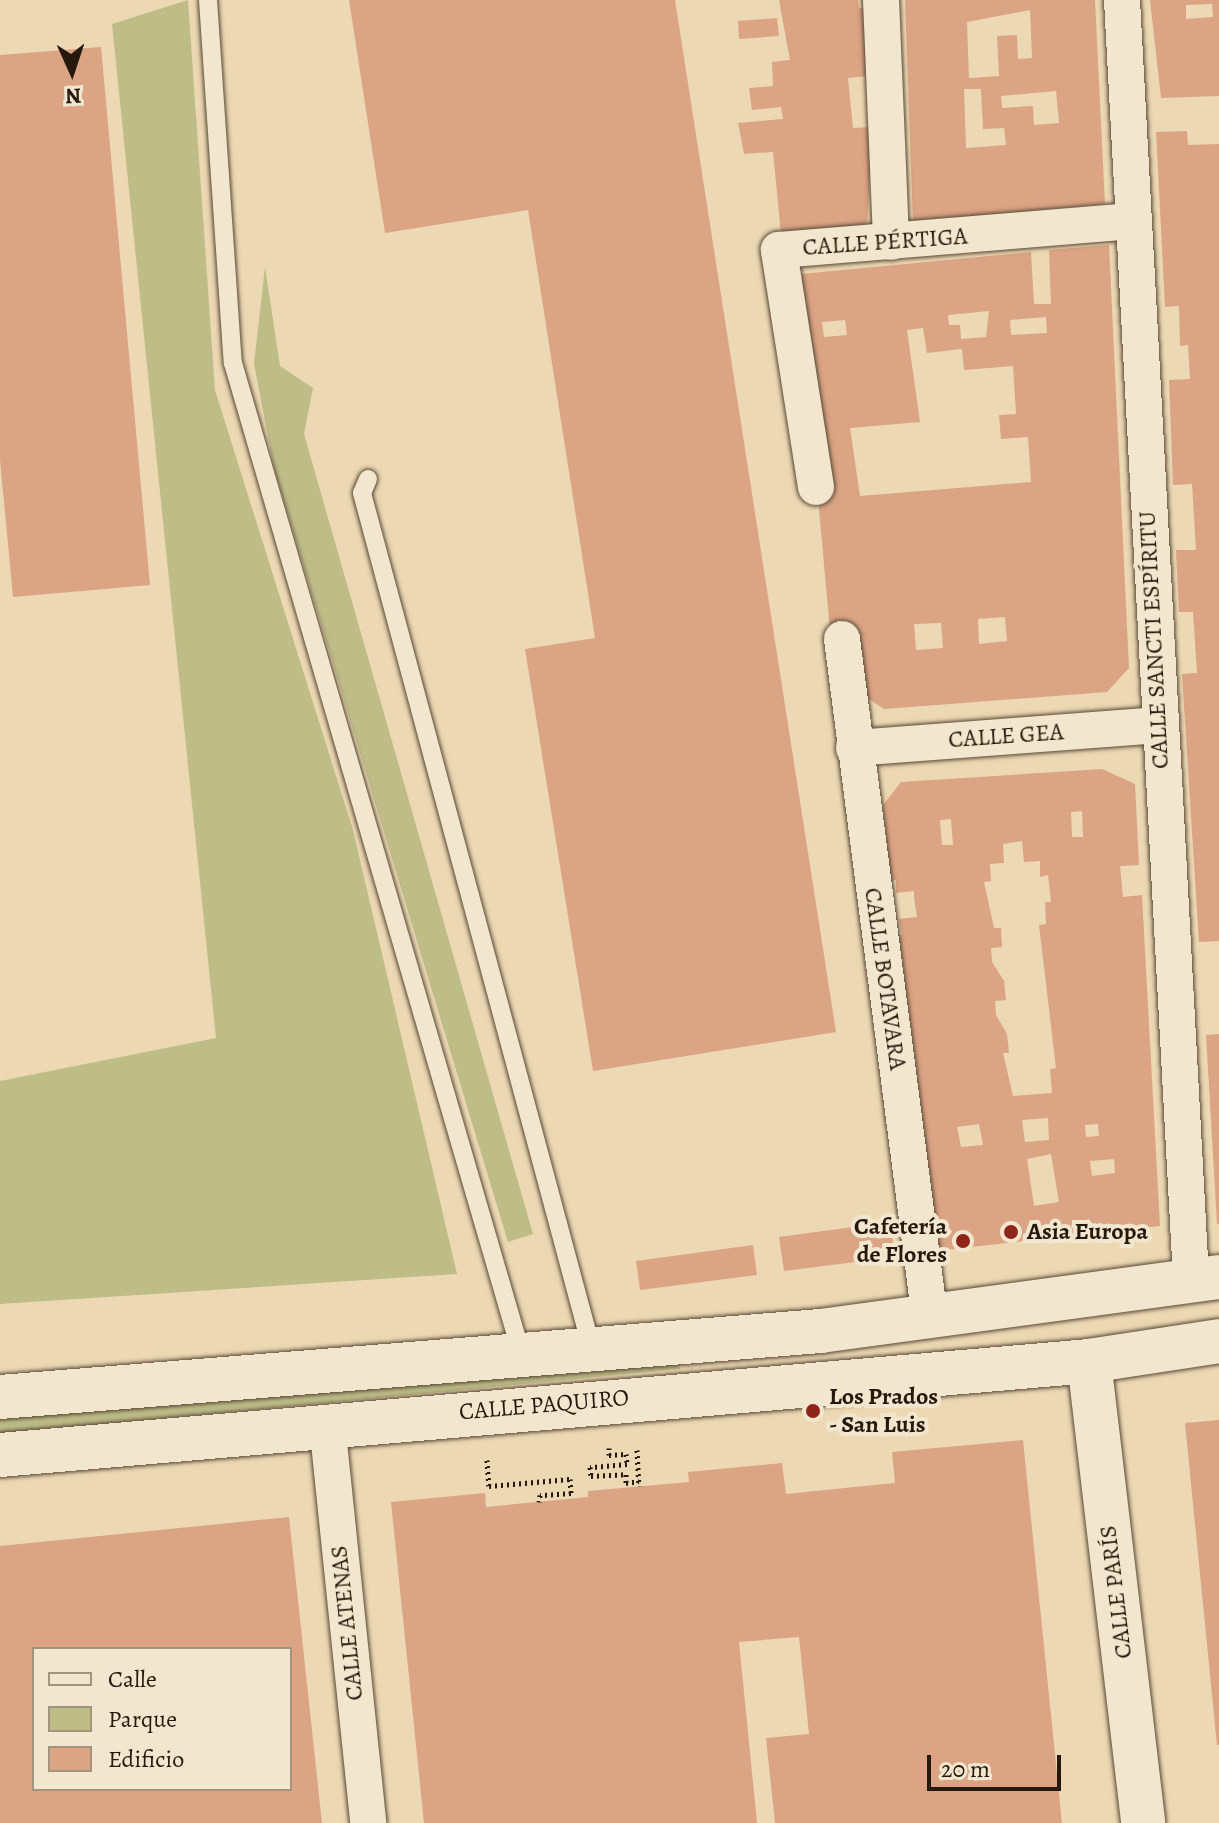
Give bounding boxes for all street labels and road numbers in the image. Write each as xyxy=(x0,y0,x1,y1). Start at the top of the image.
street label: CALLE PÉRTIGA xyxy=(802,222,968,262)
street label: CALLE SANCTI ESPÍRITU xyxy=(1133,510,1175,770)
street label: CALLE GEA xyxy=(947,718,1065,754)
street label: CALLE BOTAVARA xyxy=(858,886,912,1072)
street label: CALLE PAQUIRO xyxy=(458,1383,630,1427)
street label: CALLE PARÍS xyxy=(1094,1524,1138,1660)
street label: CALLE ATENAS xyxy=(325,1544,369,1702)

